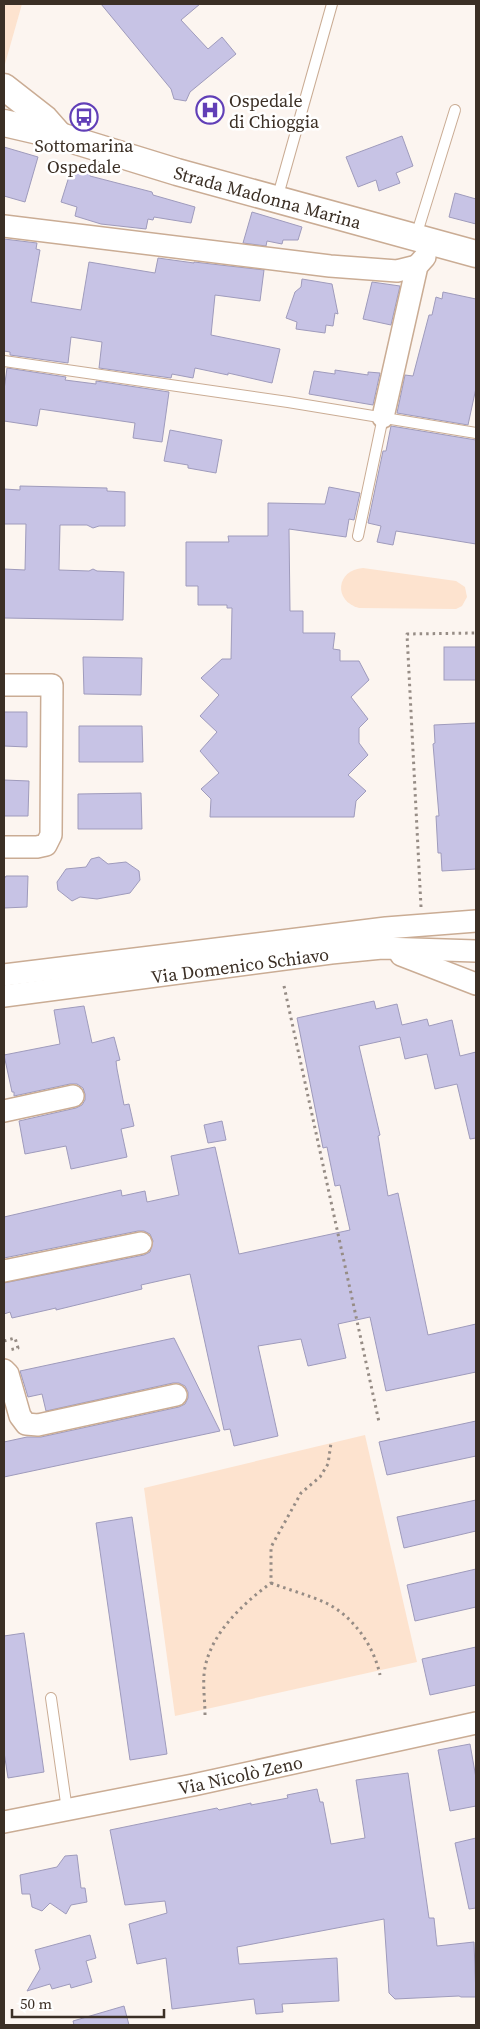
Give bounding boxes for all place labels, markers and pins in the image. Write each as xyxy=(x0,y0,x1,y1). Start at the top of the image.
place label: Ospedale di Chioggia xyxy=(229,88,320,134)
hospital icon: Ospedale di Chioggia xyxy=(195,95,225,125)
bus stop icon: Sottomarina Ospedale xyxy=(69,102,99,132)
place label: Sottomarina Ospedale xyxy=(35,133,134,179)

